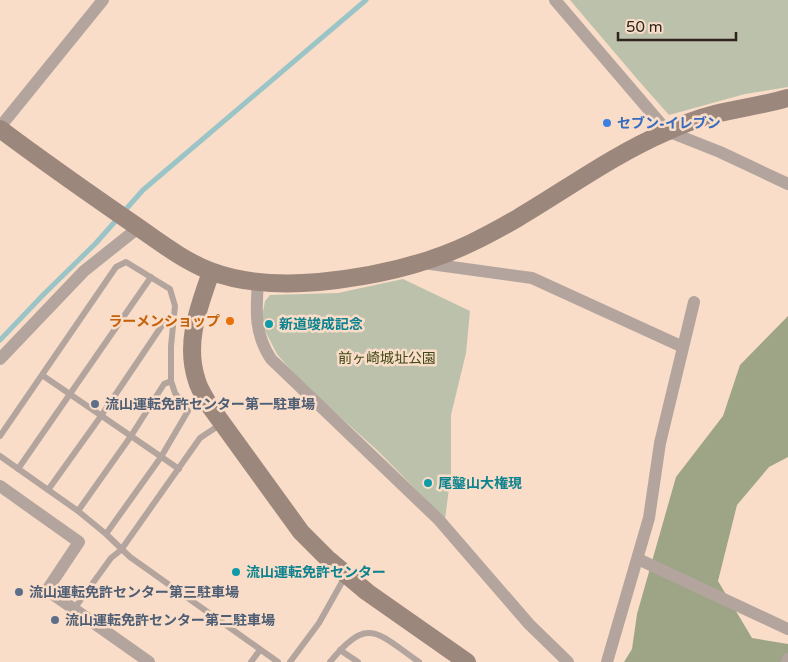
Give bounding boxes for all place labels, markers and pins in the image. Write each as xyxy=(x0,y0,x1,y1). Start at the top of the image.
place label: セブン-イレブン xyxy=(617,115,721,132)
marker: セブン-イレブン xyxy=(601,117,613,129)
place label: ラーメンショップ xyxy=(109,313,220,330)
marker: ラーメンショップ xyxy=(224,315,236,327)
place label: 新道竣成記念 xyxy=(279,316,363,333)
marker: 新道竣成記念 xyxy=(263,318,275,330)
place label: 流山運転免許センター第一駐車場 xyxy=(105,396,315,413)
marker: 流山運転免許センター第一駐車場 xyxy=(89,398,101,410)
place label: 尾鑿山大権現 xyxy=(438,475,522,492)
marker: 尾鑿山大権現 xyxy=(422,477,434,489)
place label: 流山運転免許センター xyxy=(246,564,386,581)
marker: 流山運転免許センター xyxy=(230,566,242,578)
place label: 流山運転免許センター第三駐車場 xyxy=(29,584,239,601)
marker: 流山運転免許センター第三駐車場 xyxy=(13,586,25,598)
place label: 流山運転免許センター第二駐車場 xyxy=(65,612,275,629)
marker: 流山運転免許センター第二駐車場 xyxy=(49,614,61,626)

